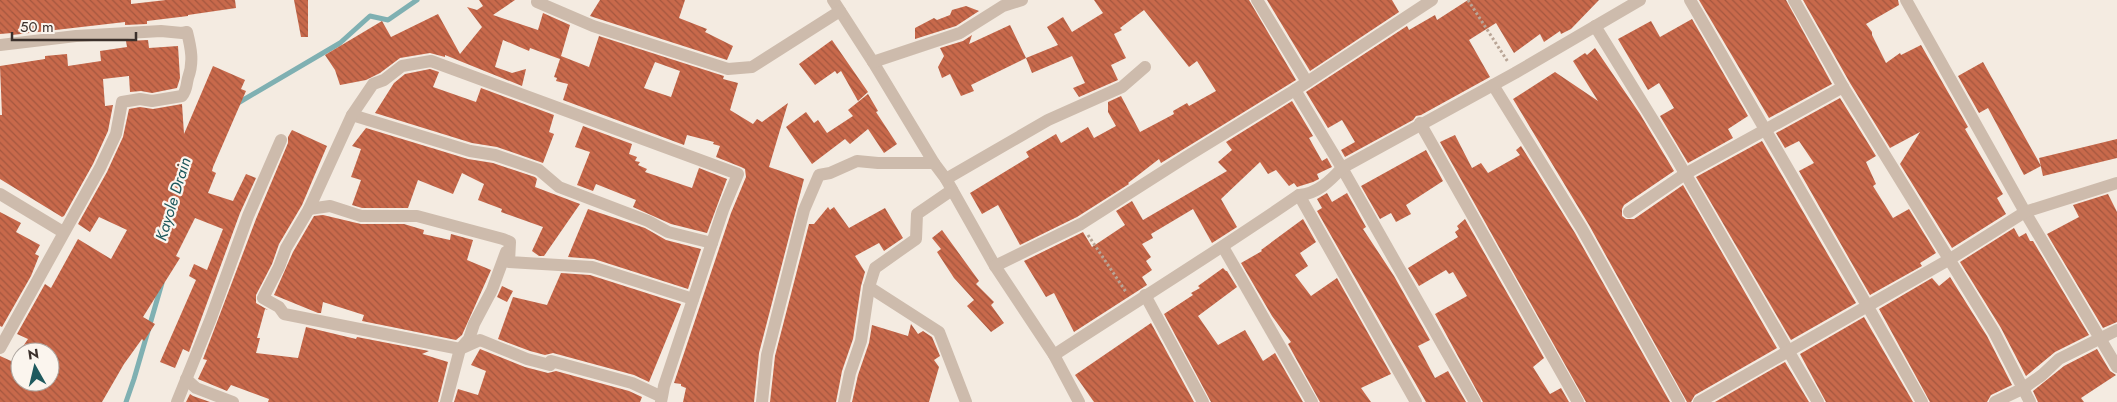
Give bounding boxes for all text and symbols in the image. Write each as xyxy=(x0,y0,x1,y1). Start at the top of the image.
scale bar xyxy=(12,10,136,42)
text: 50 m xyxy=(20,16,54,38)
water label: Kayole Drain xyxy=(149,155,197,243)
north arrow xyxy=(10,342,60,392)
text: N xyxy=(26,343,40,365)

